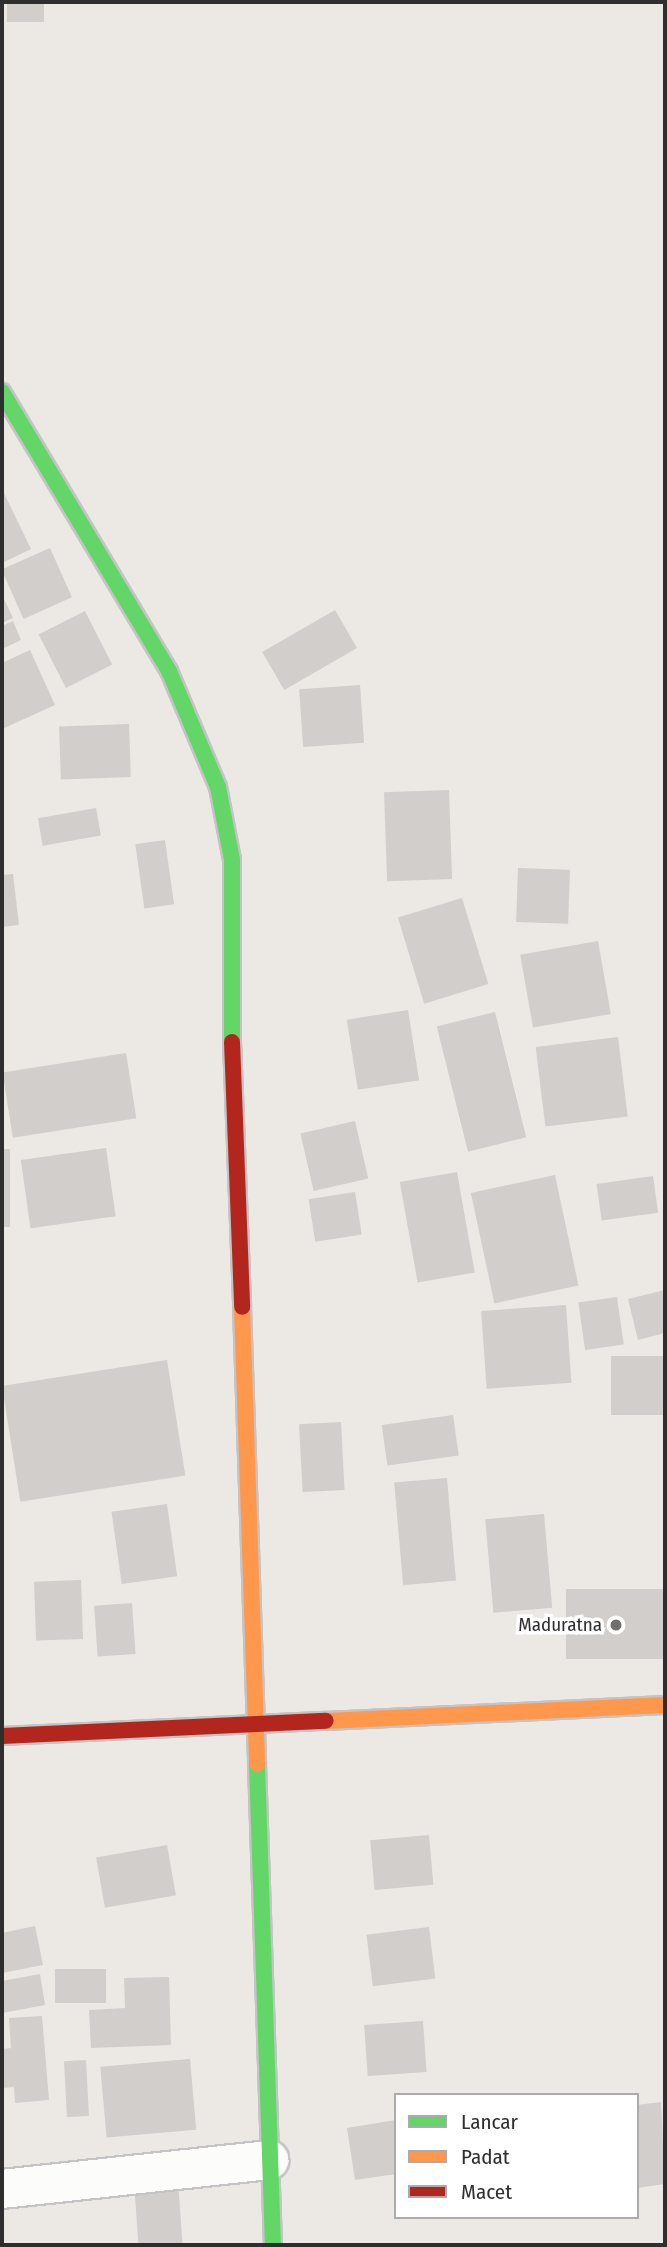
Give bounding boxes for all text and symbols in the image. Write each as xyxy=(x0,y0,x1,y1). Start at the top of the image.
place label: Maduratna xyxy=(518,1614,602,1636)
marker: Maduratna xyxy=(608,1617,624,1633)
legend xyxy=(394,2093,639,2219)
text: Lancar xyxy=(461,2109,518,2135)
text: Padat xyxy=(461,2144,510,2170)
text: Macet xyxy=(461,2179,512,2205)

